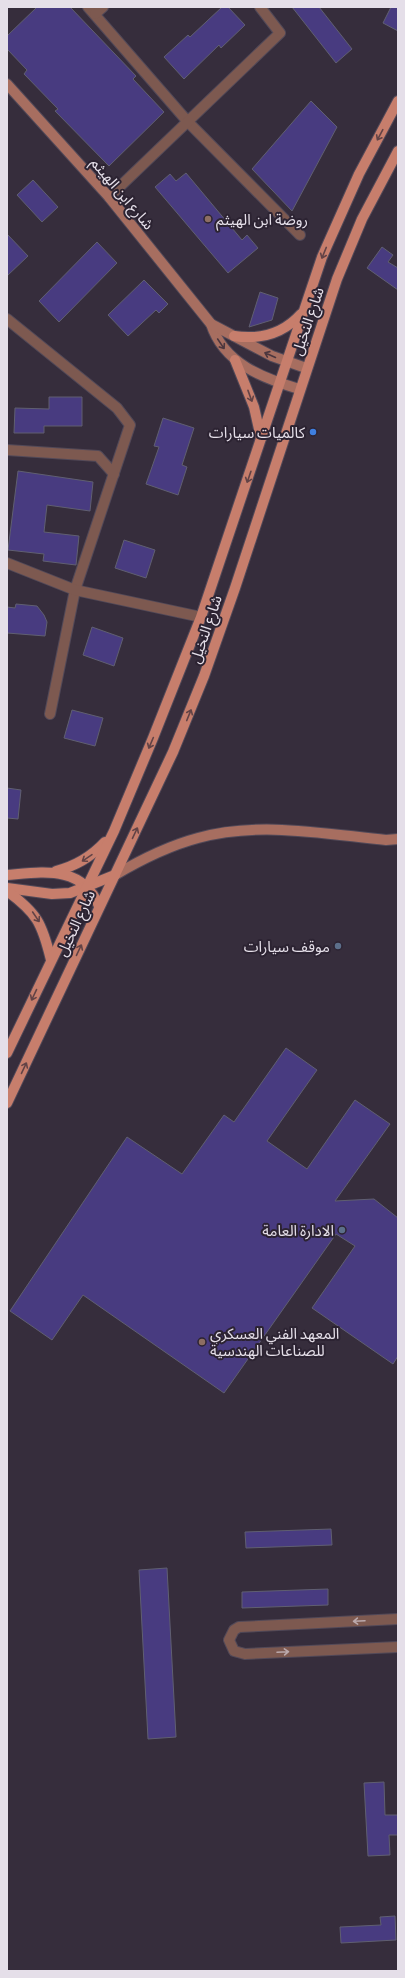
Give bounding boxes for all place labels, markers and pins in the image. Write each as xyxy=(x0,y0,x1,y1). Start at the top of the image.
place label: روضة ابن الهيثم xyxy=(216,210,308,231)
marker: روضة ابن الهيثم xyxy=(203,214,213,224)
place label: كالميات سيارات xyxy=(209,423,306,442)
marker: كالميات سيارات xyxy=(308,427,318,437)
place label: موقف سيارات xyxy=(244,937,330,956)
marker: موقف سيارات xyxy=(333,941,343,951)
place label: الادارة العامة xyxy=(262,1221,334,1240)
marker: الادارة العامة xyxy=(337,1225,347,1235)
place label: المعهد الفني العسكري للصناعات الهندسية xyxy=(210,1324,339,1360)
marker: المعهد الفني العسكري للصناعات الهندسية xyxy=(197,1337,207,1347)

